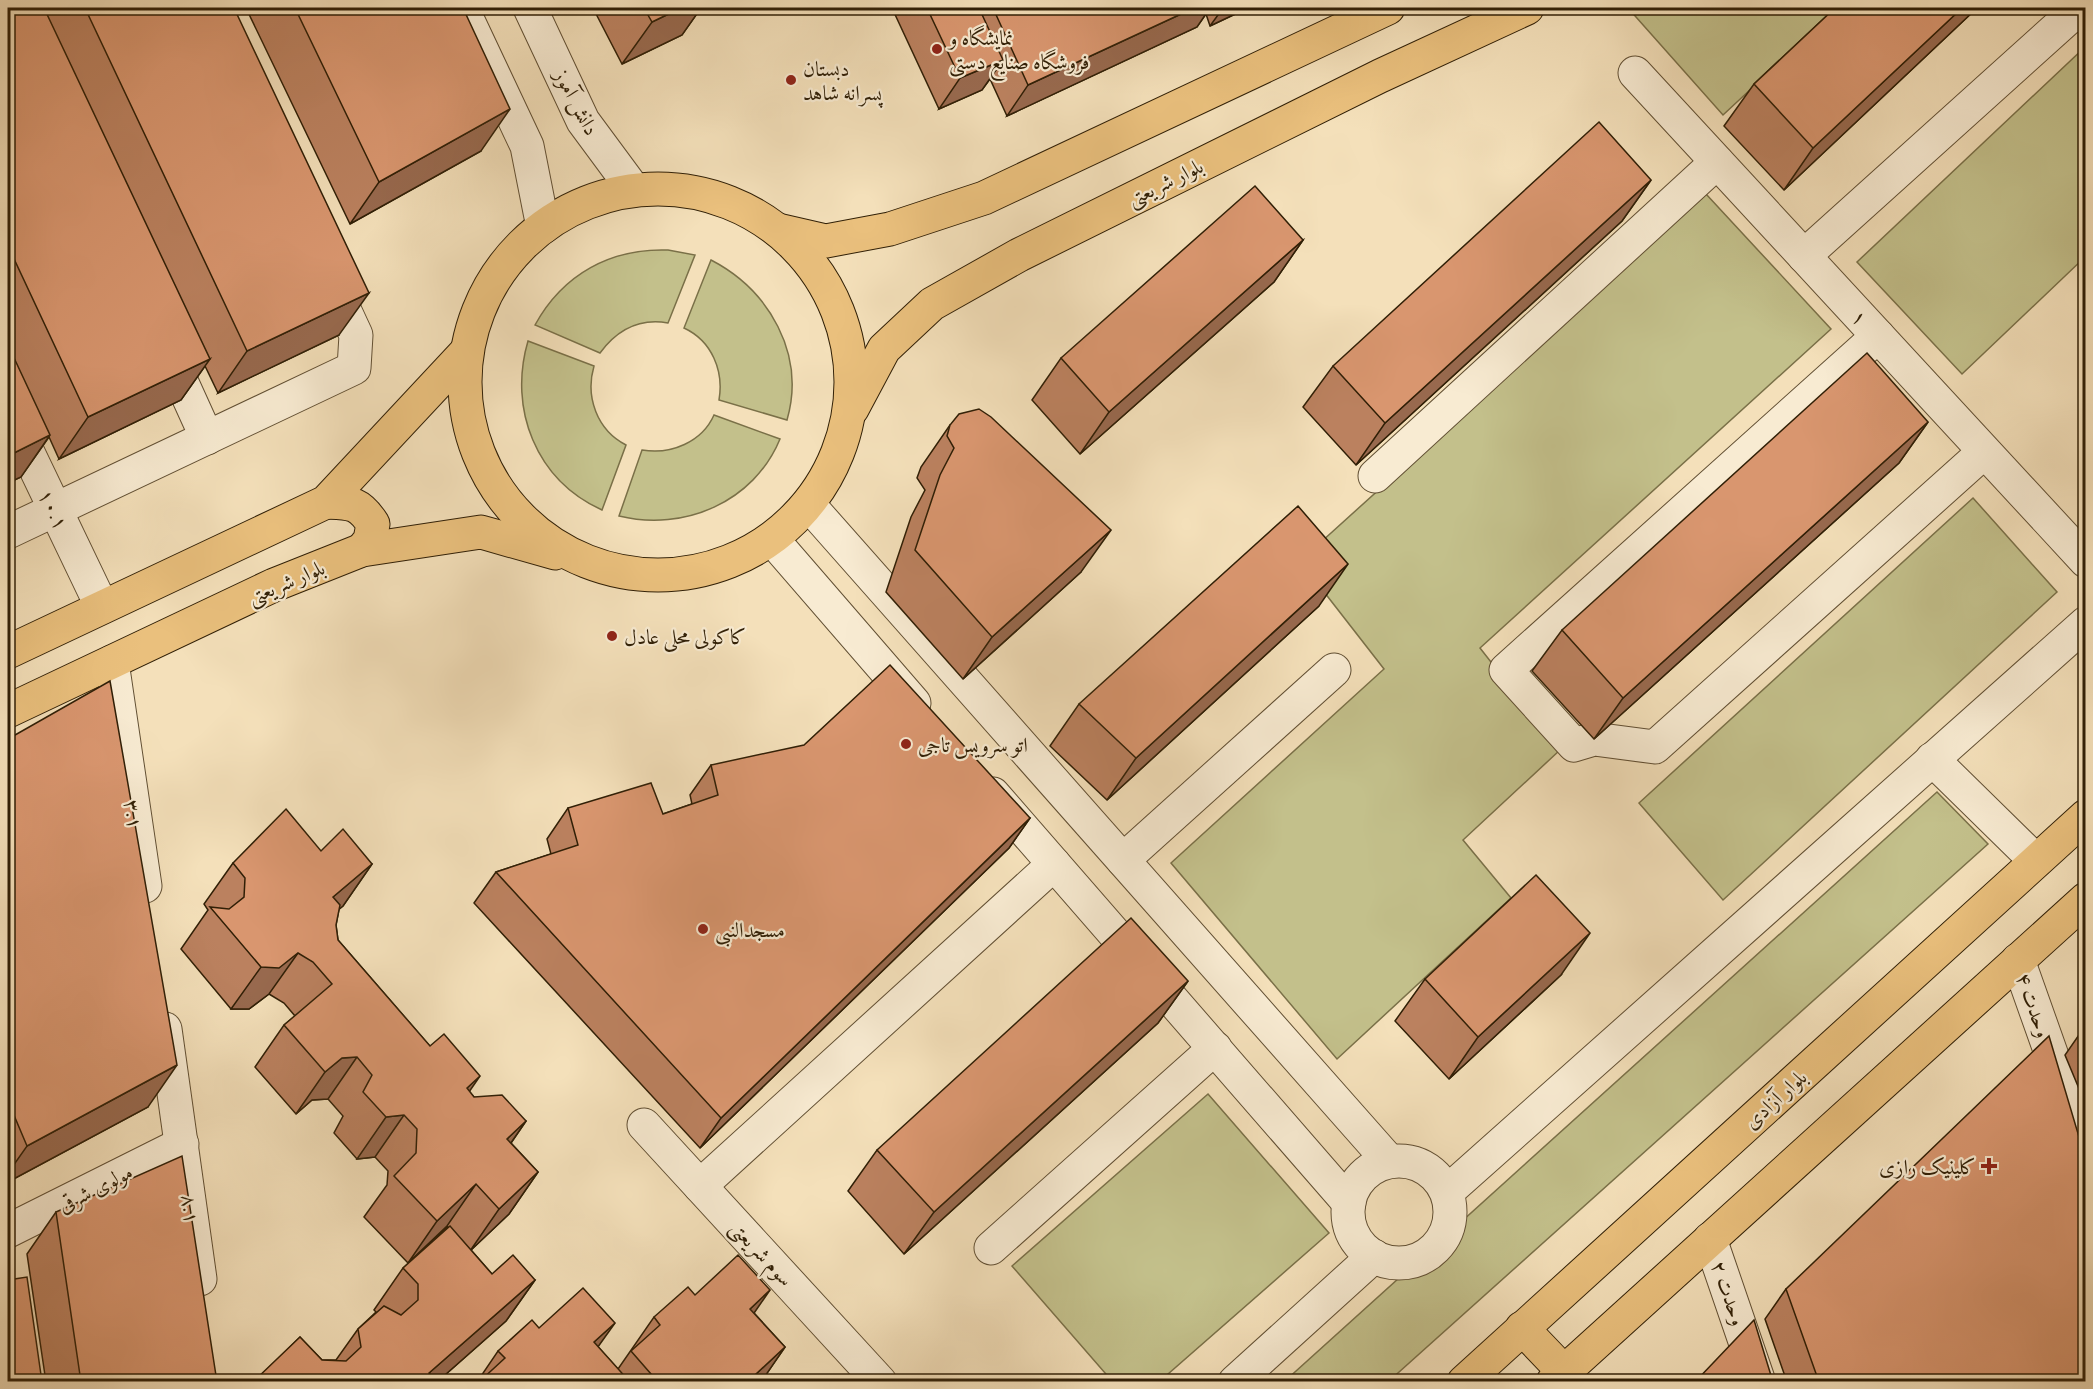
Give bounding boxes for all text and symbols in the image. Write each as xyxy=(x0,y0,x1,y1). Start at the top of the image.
place label: نمایشگاه و فروشگاه صنایع دستی xyxy=(947,24,1090,81)
marker: نمایشگاه و فروشگاه صنایع دستی xyxy=(930,42,944,56)
place label: دبستان پسرانه شاهد xyxy=(803,55,884,108)
street label: دانش آموز xyxy=(547,62,606,140)
marker: دبستان پسرانه شاهد xyxy=(784,73,798,87)
street label: بلوار شریعتی xyxy=(1122,152,1208,214)
street label: ۱ xyxy=(1846,303,1874,331)
street label: ۱۰.۱ xyxy=(33,484,75,534)
street label: بلوار شریعتی xyxy=(243,554,330,612)
place label: کاکولی محلی عادل xyxy=(624,623,747,653)
marker: کاکولی محلی عادل xyxy=(605,629,619,643)
place label: اتو سرویس تاجی xyxy=(918,731,1028,759)
marker: اتو سرویس تاجی xyxy=(899,737,913,751)
street label: ۳.۱ xyxy=(119,798,149,830)
place label: مسجدالنبی xyxy=(715,916,785,947)
marker: مسجدالنبی xyxy=(696,922,710,936)
street label: وحدت ۴ xyxy=(2010,969,2058,1041)
street label: بلوار آزادی xyxy=(1738,1063,1812,1135)
place label: کلینیک رازی xyxy=(1879,1153,1976,1180)
marker: کلینیک رازی xyxy=(1980,1157,1998,1175)
street label: مولوی شرقی xyxy=(53,1158,137,1219)
street label: ۸.۱ xyxy=(176,1193,206,1225)
street label: سوم شریعتی xyxy=(721,1214,800,1295)
street label: وحدت ۲ xyxy=(1705,1257,1753,1329)

